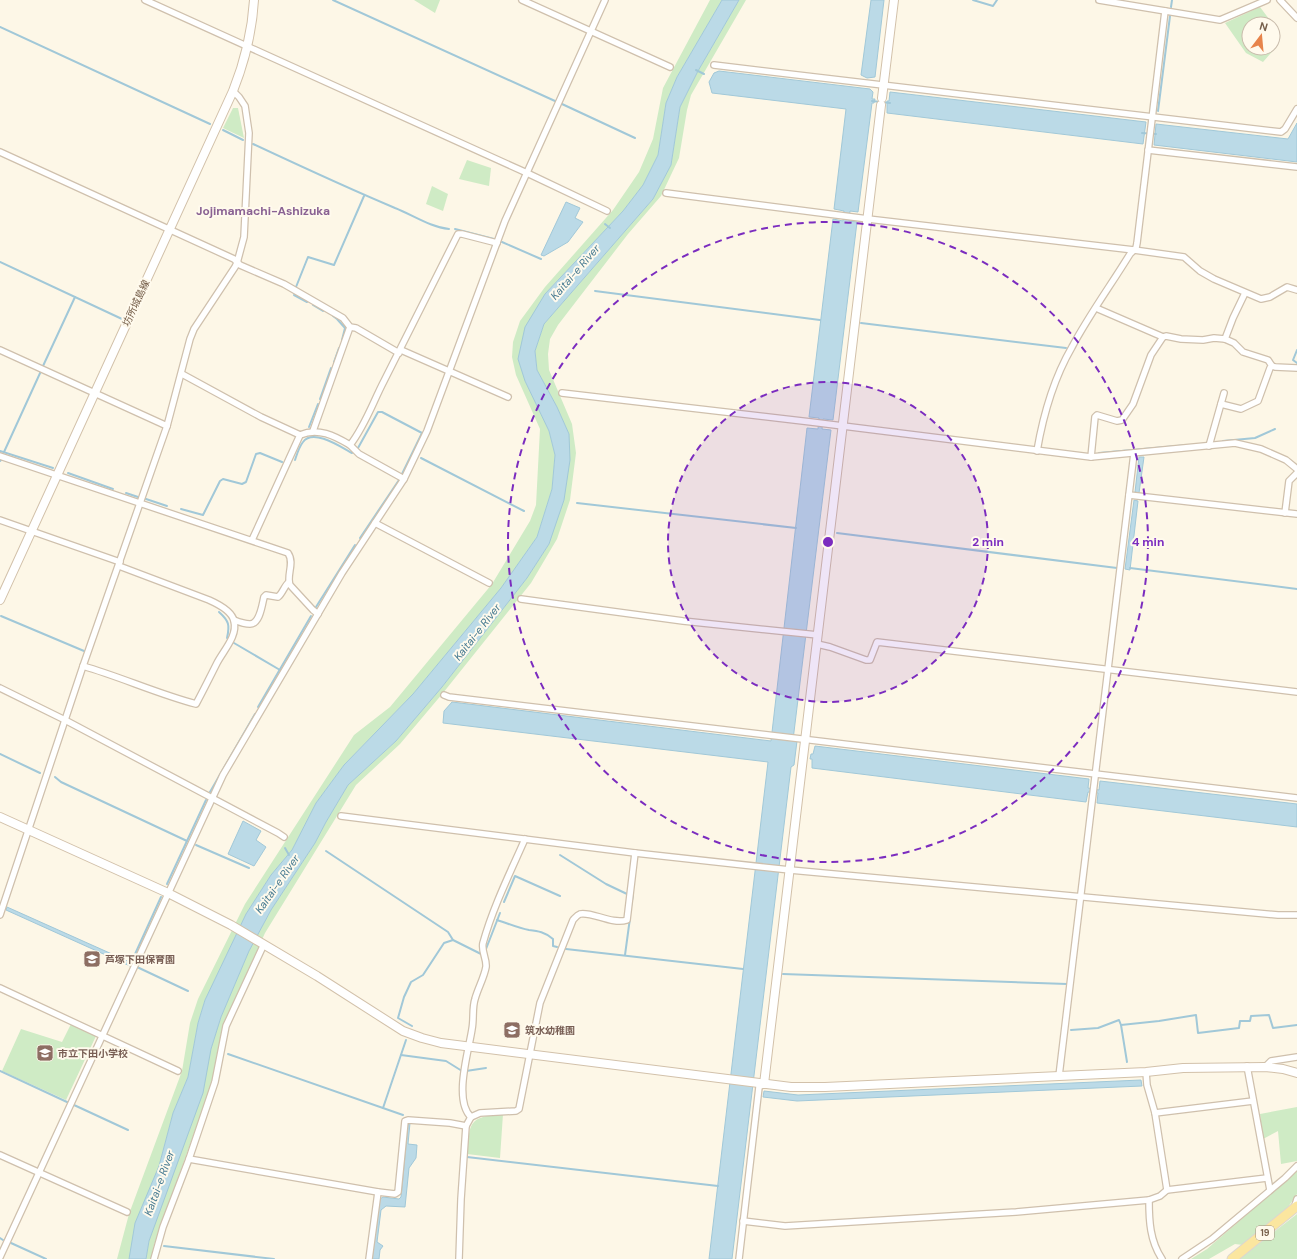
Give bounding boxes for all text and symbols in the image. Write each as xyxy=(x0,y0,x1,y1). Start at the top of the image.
north arrow xyxy=(1241,16,1281,56)
text: N xyxy=(1258,19,1270,34)
district label: Jojimamachi-Ashizuka xyxy=(196,203,330,219)
water label: Kaitai-e River xyxy=(547,241,603,302)
street label: 坊所城島線 xyxy=(120,278,152,328)
text: 2 min xyxy=(972,534,1004,550)
text: 4 min xyxy=(1132,534,1164,550)
centre of rings xyxy=(821,535,835,549)
water label: Kaitai-e River xyxy=(450,600,504,663)
water label: Kaitai-e River xyxy=(252,851,303,916)
school or university icon: 芦塚下田保育園 xyxy=(82,949,102,969)
place label: 芦塚下田保育園 xyxy=(105,953,175,966)
school or university icon: 筑水幼稚園 xyxy=(502,1020,522,1040)
place label: 筑水幼稚園 xyxy=(525,1024,575,1037)
school or university icon: 市立下田小学校 xyxy=(35,1043,55,1063)
place label: 市立下田小学校 xyxy=(58,1047,128,1060)
water label: Kaitai-e River xyxy=(141,1148,178,1217)
road number: 19 xyxy=(1256,1226,1274,1240)

